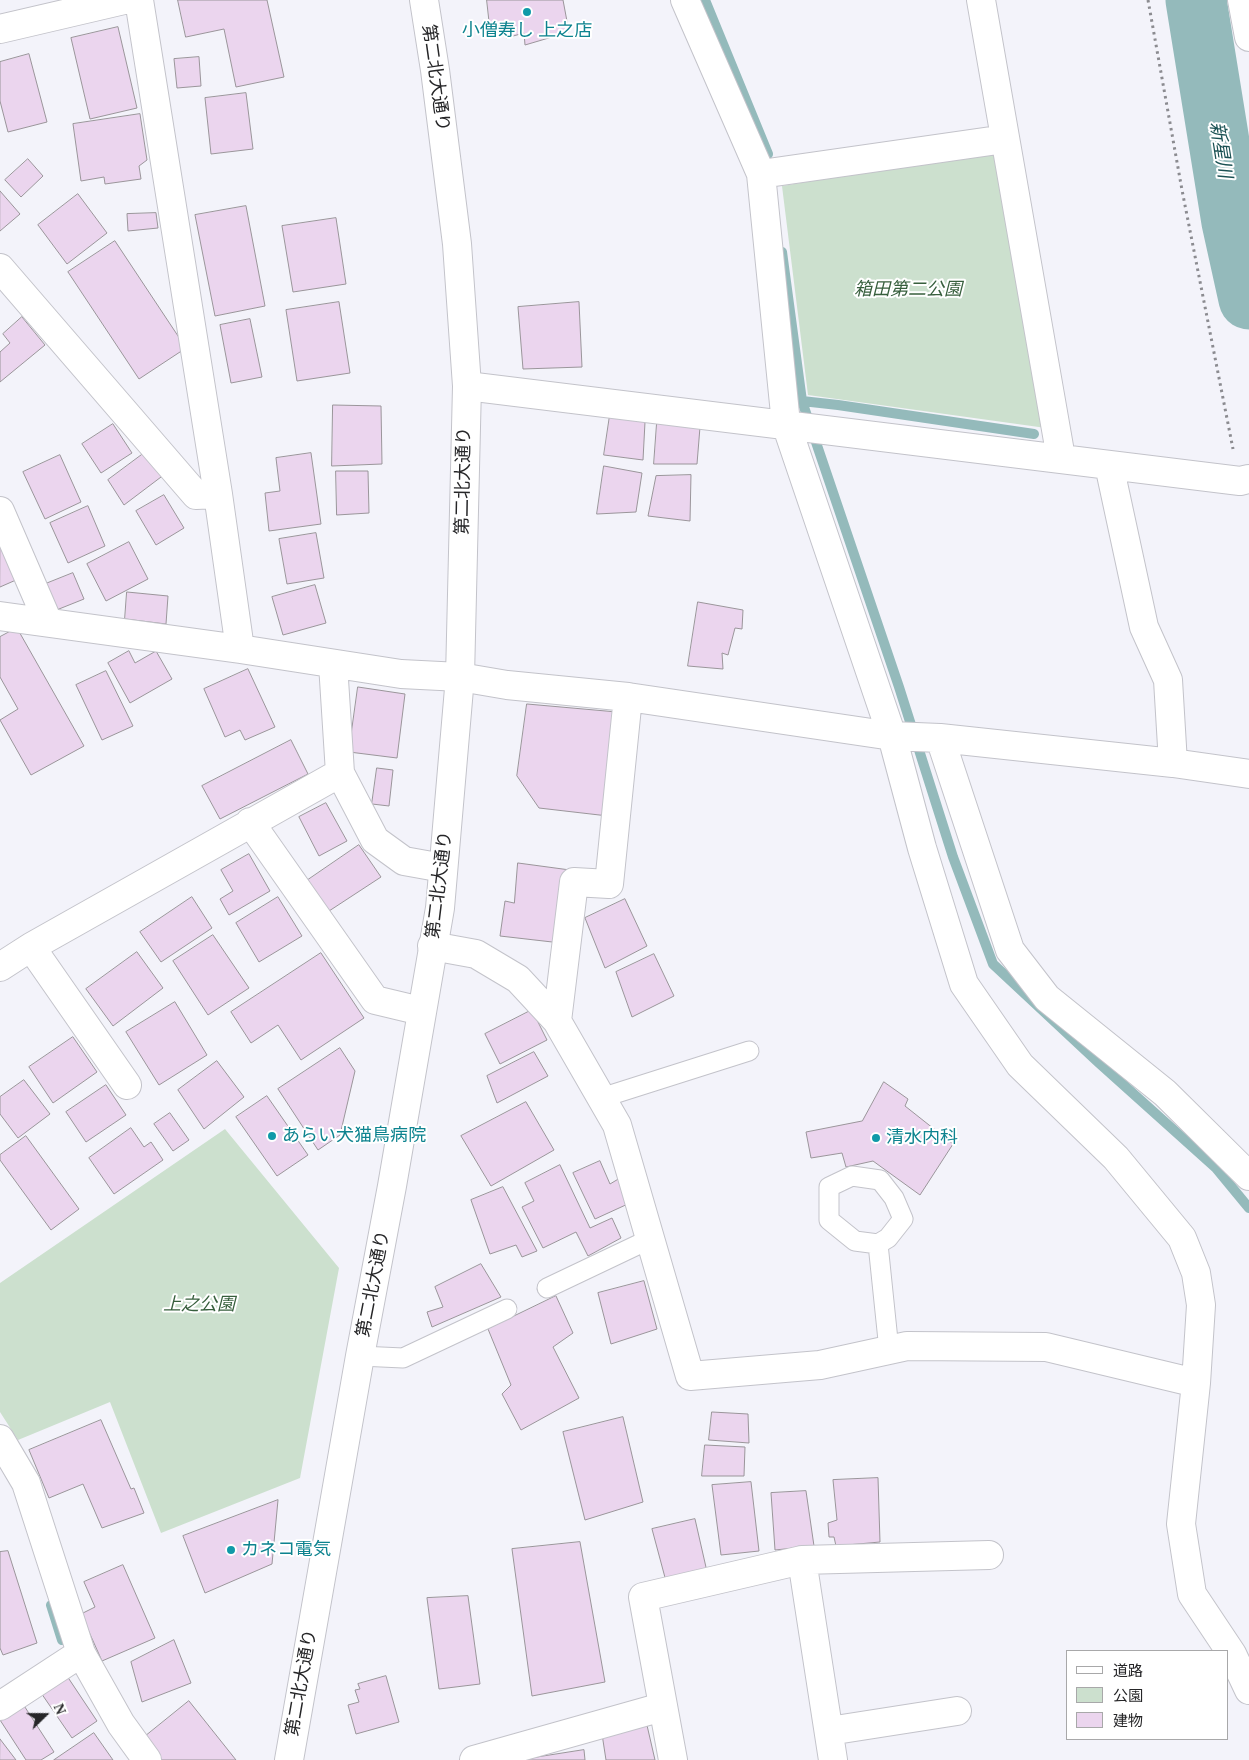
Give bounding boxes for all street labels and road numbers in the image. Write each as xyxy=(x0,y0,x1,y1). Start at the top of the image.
street label: 第二北大通り xyxy=(417,23,453,133)
street label: 第二北大通り xyxy=(452,427,476,535)
street label: 第二北大通り xyxy=(423,830,457,940)
street label: 第二北大通り xyxy=(353,1229,395,1339)
street label: 第二北大通り xyxy=(282,1628,322,1738)

